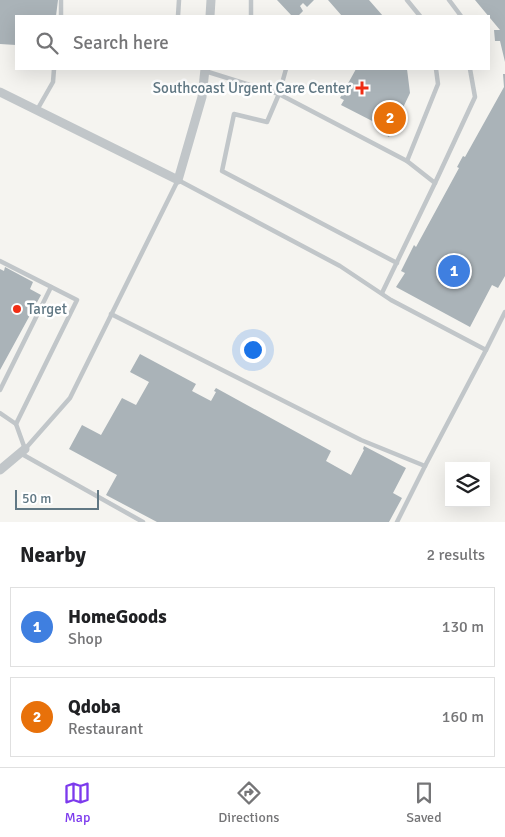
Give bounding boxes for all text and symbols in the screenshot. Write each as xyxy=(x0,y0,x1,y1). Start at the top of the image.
search box xyxy=(15,15,490,70)
icon: search xyxy=(33,29,61,57)
text: Search here xyxy=(73,31,169,55)
place label: Southcoast Urgent Care Center xyxy=(153,79,351,97)
marker: Southcoast Urgent Care Center xyxy=(355,81,369,95)
pin: 2 xyxy=(374,99,406,137)
pin: 1 xyxy=(438,252,470,290)
place label: Target xyxy=(27,300,67,318)
marker: Target xyxy=(11,303,23,315)
your location xyxy=(240,337,266,363)
map controls xyxy=(445,462,490,507)
button: layers xyxy=(445,462,490,507)
scale bar xyxy=(15,487,99,510)
text: 50 m xyxy=(22,490,51,507)
text: Nearby xyxy=(20,542,86,568)
text: 2 results xyxy=(426,545,485,565)
text: HomeGoods xyxy=(68,605,167,629)
text: 1 xyxy=(33,617,41,637)
text: 130 m xyxy=(442,617,484,637)
text: Shop xyxy=(68,629,102,649)
text: Qdoba xyxy=(68,695,121,719)
text: 2 xyxy=(33,707,41,727)
text: 160 m xyxy=(442,707,484,727)
text: Restaurant xyxy=(68,719,143,739)
tab: Map xyxy=(63,779,91,826)
tab: Directions xyxy=(218,779,279,826)
tab: Saved xyxy=(406,779,442,826)

